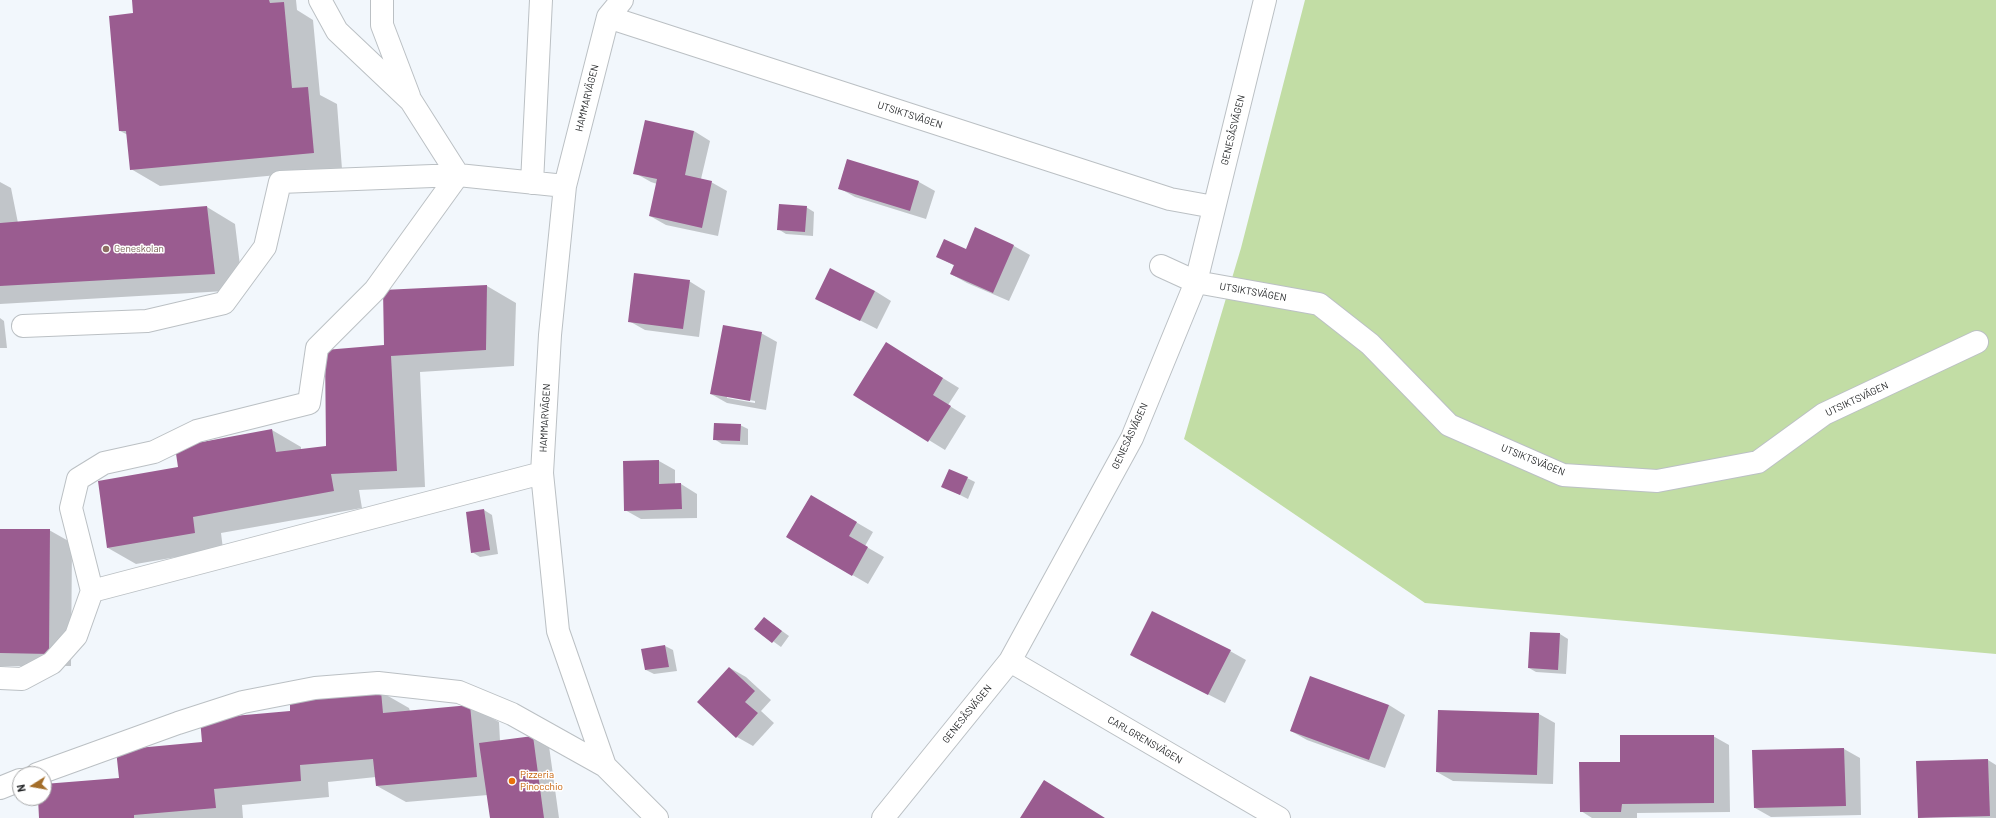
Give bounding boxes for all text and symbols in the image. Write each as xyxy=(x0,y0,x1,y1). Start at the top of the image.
street label: HAMMARVÄGEN xyxy=(573,63,601,133)
street label: GENESÅSVÄGEN xyxy=(1218,94,1248,166)
street label: UTSIKTSVÄGEN xyxy=(876,99,944,131)
place label: Geneskolan xyxy=(114,243,164,255)
marker: Geneskolan xyxy=(101,244,111,254)
street label: UTSIKTSVÄGEN xyxy=(1218,280,1288,304)
street label: UTSIKTSVÄGEN xyxy=(1824,379,1890,419)
street label: HAMMARVÄGEN xyxy=(537,383,553,453)
street label: GENESÅSVÄGEN xyxy=(1109,401,1151,471)
street label: UTSIKTSVÄGEN xyxy=(1499,442,1567,478)
street label: GENESÅSVÄGEN xyxy=(940,682,994,746)
street label: CARLGRENSVÄGEN xyxy=(1105,714,1185,766)
north arrow xyxy=(12,766,52,806)
place label: Pizzeria Pinocchio xyxy=(520,769,563,792)
marker: Pizzeria Pinocchio xyxy=(507,776,517,786)
text: N xyxy=(14,783,28,793)

